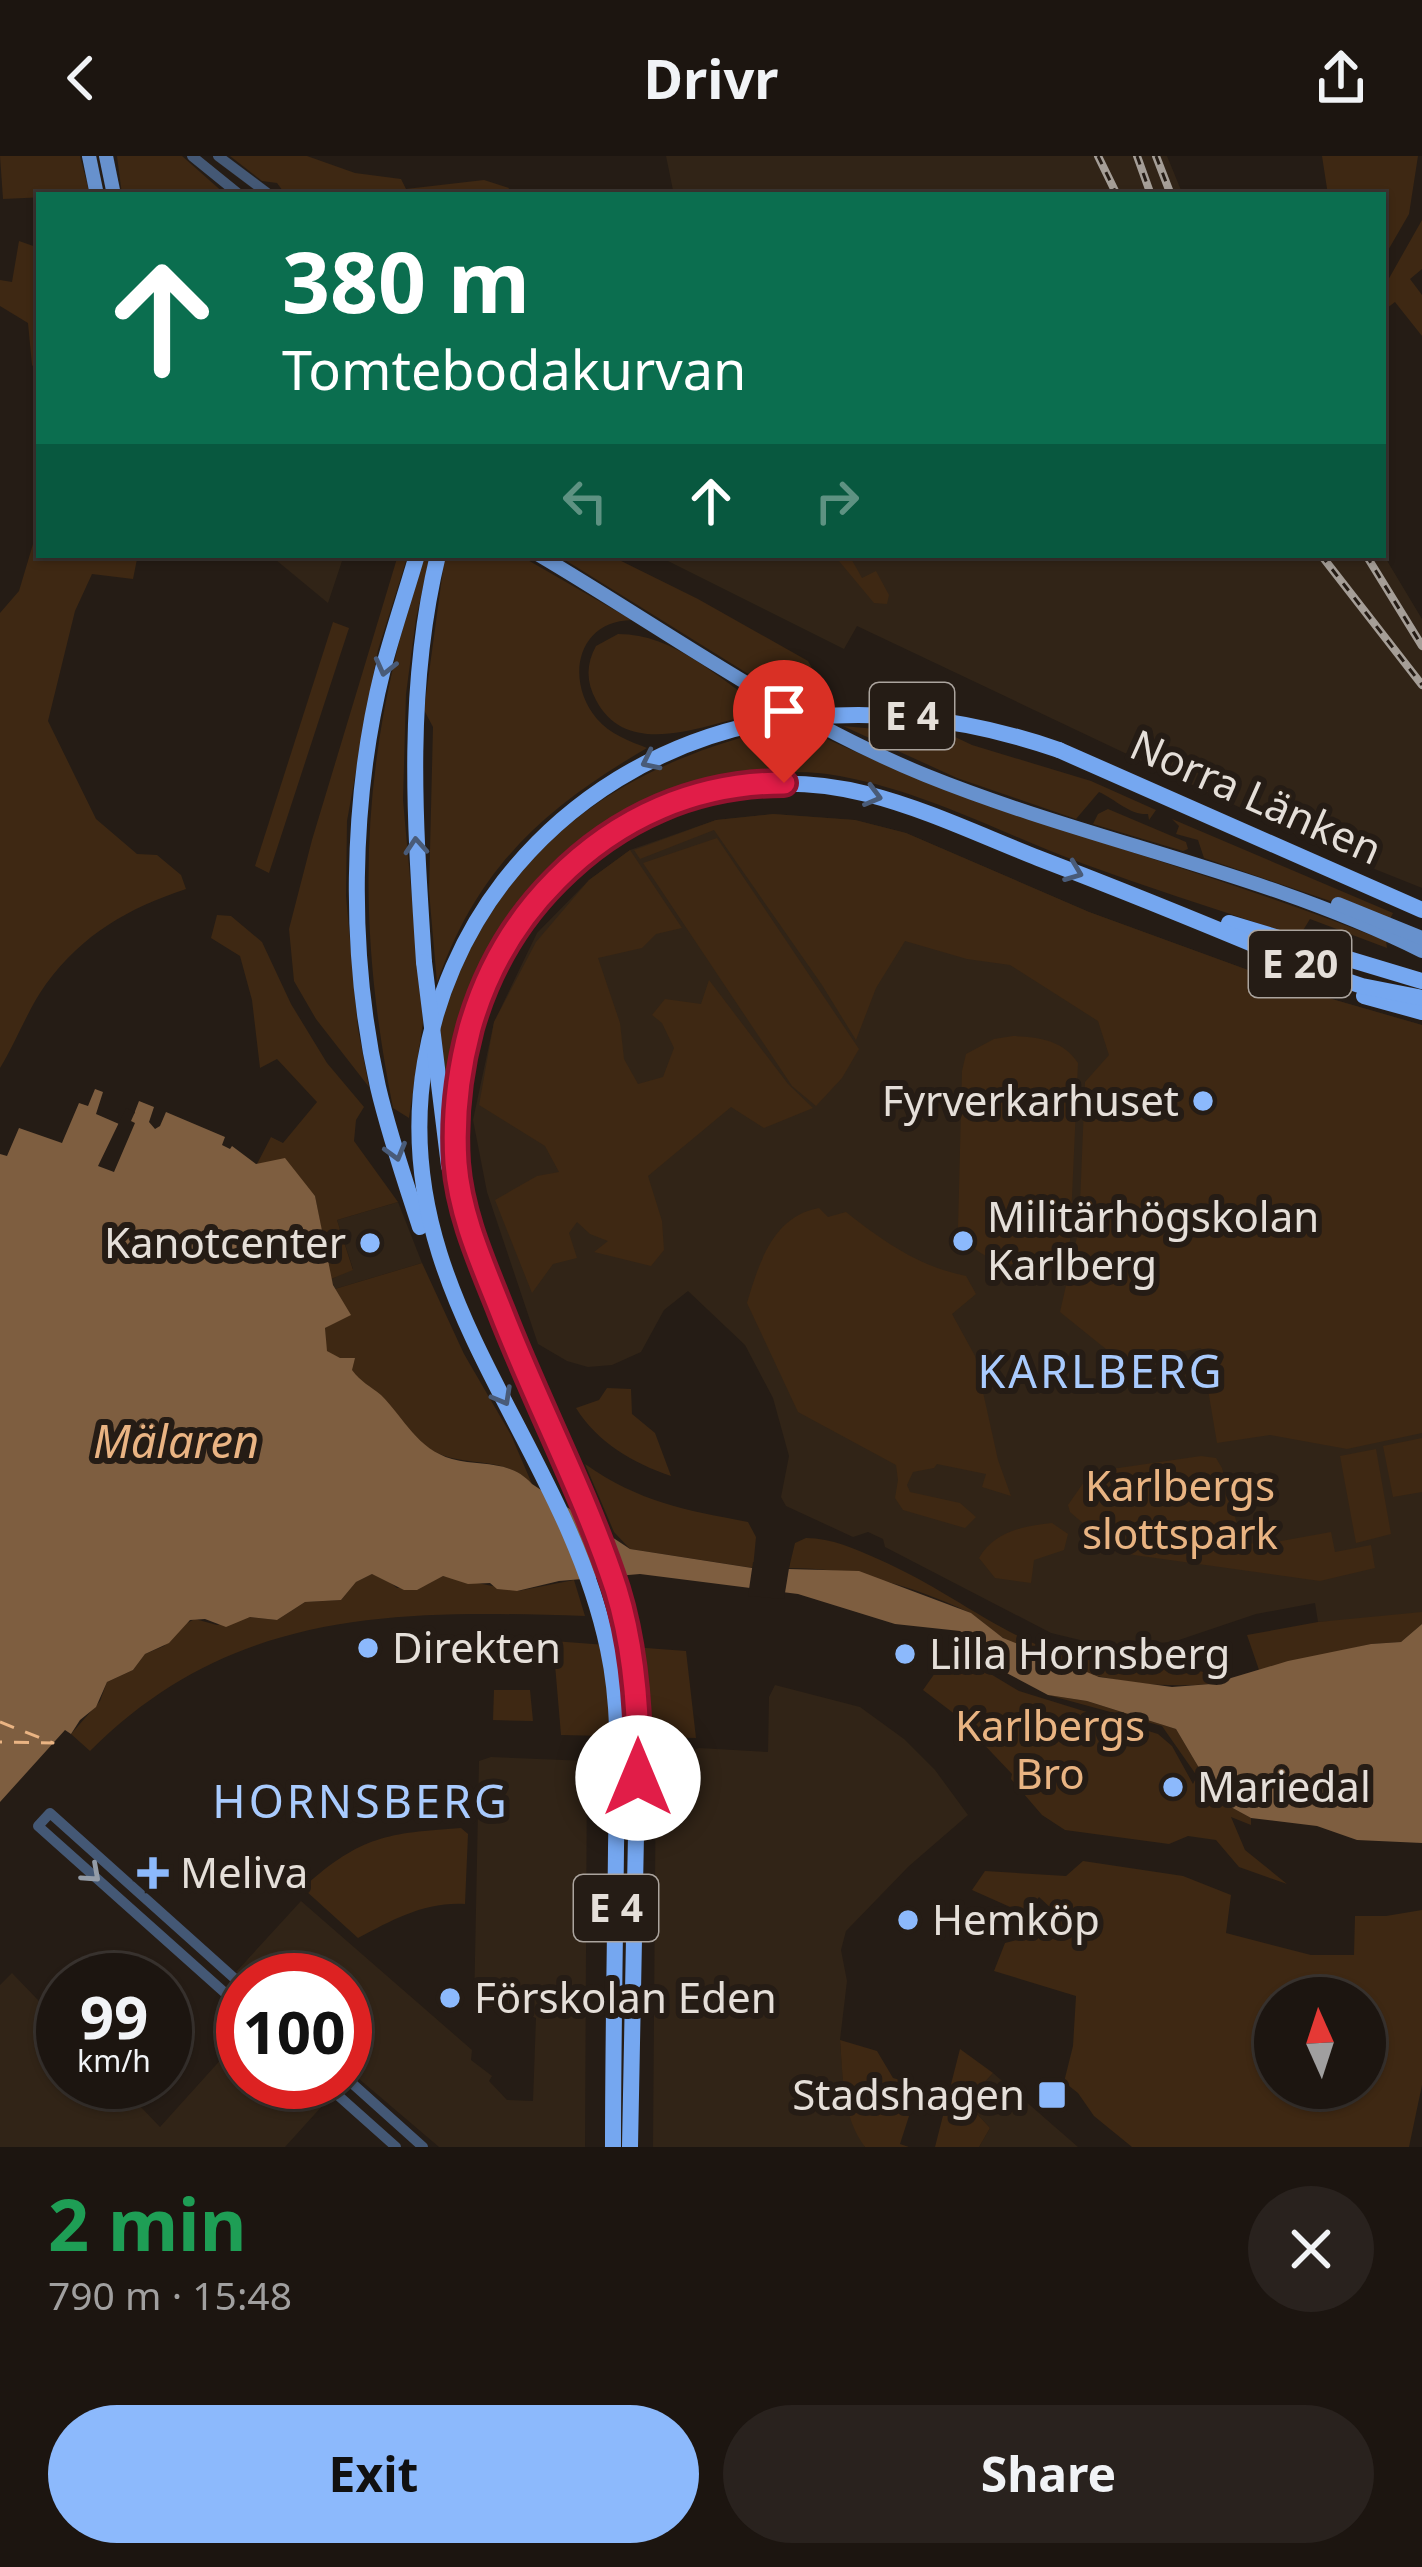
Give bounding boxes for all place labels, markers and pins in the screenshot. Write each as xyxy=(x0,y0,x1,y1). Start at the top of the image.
pin xyxy=(733,660,835,783)
place label: Fyrverkarhuset xyxy=(882,1071,1179,1128)
marker: Fyrverkarhuset xyxy=(1190,1088,1216,1114)
place label: Militärhögskolan Karlberg xyxy=(987,1187,1319,1292)
place label: Kanotcenter xyxy=(104,1213,346,1270)
marker: Militärhögskolan Karlberg xyxy=(950,1228,976,1254)
marker: Kanotcenter xyxy=(357,1230,383,1256)
place label: Direkten xyxy=(392,1618,561,1675)
place label: Lilla Hornsberg xyxy=(929,1624,1230,1681)
marker: Direkten xyxy=(355,1635,381,1661)
marker: Lilla Hornsberg xyxy=(892,1641,918,1667)
place label: Mariedal xyxy=(1197,1757,1371,1814)
marker: Mariedal xyxy=(1160,1774,1186,1800)
place label: Meliva xyxy=(180,1843,308,1900)
marker: Meliva xyxy=(137,1857,169,1889)
place label: Hemköp xyxy=(932,1890,1100,1947)
marker: Hemköp xyxy=(895,1907,921,1933)
place label: Förskolan Eden xyxy=(474,1968,777,2025)
marker: Förskolan Eden xyxy=(437,1985,463,2011)
place label: Stadshagen xyxy=(792,2065,1025,2122)
marker: Stadshagen xyxy=(1036,2079,1068,2111)

